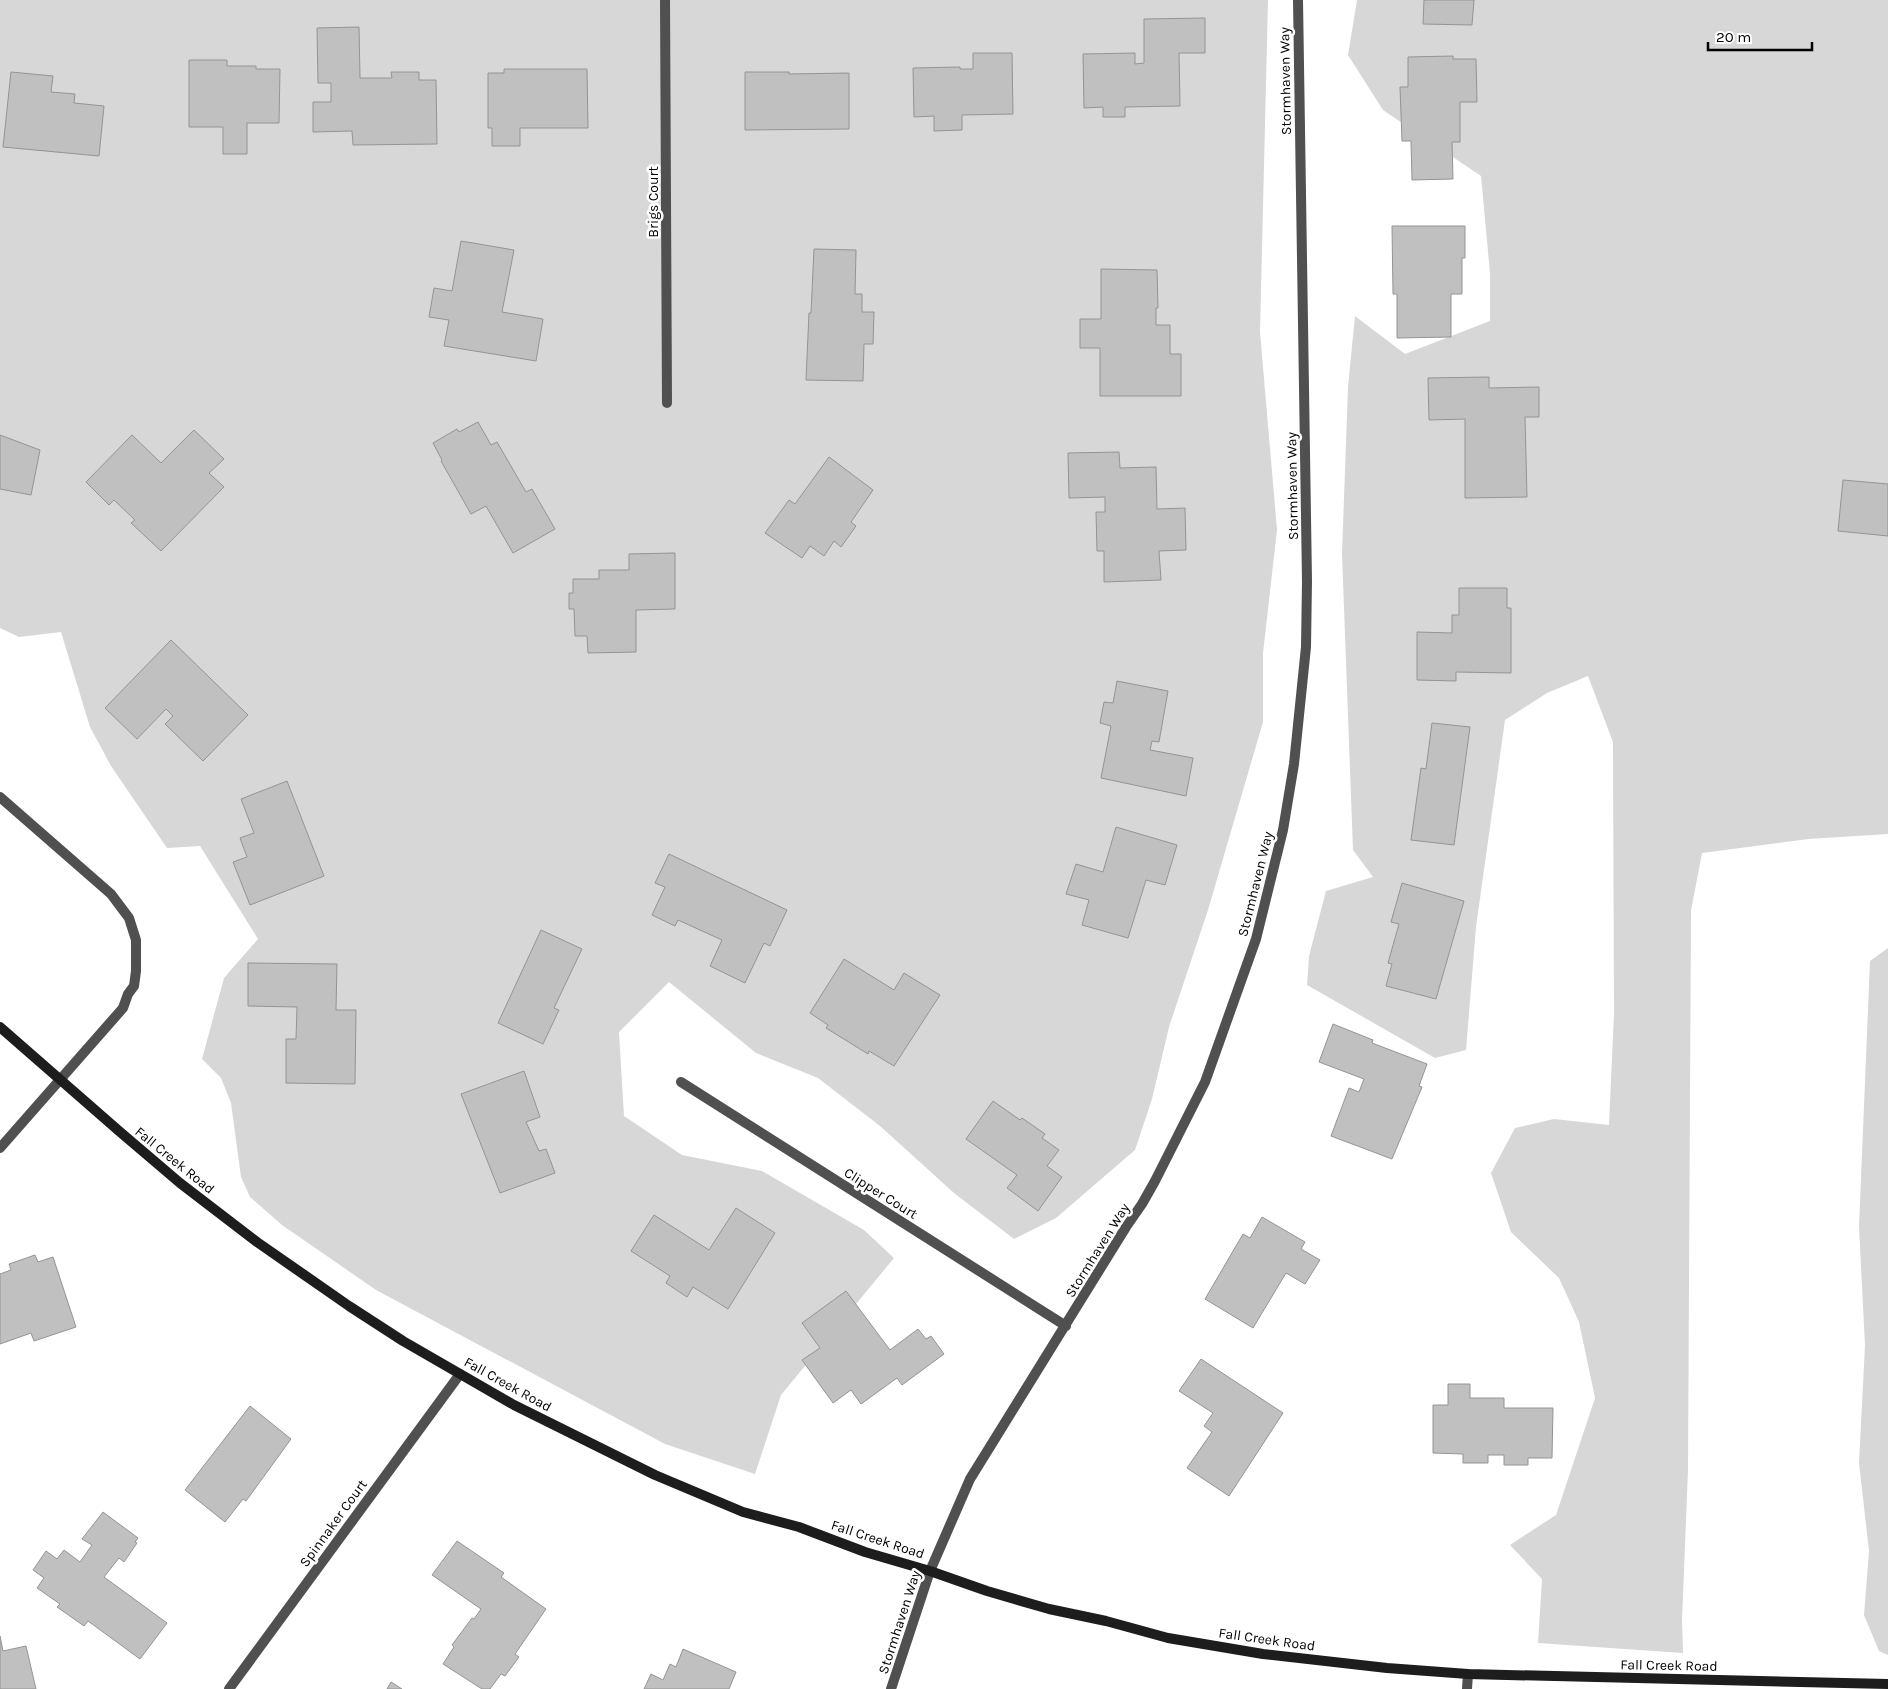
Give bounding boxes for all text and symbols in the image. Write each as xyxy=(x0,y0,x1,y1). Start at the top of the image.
scale bar xyxy=(1708,20,1812,52)
street label: Stormhaven Way xyxy=(1276,26,1295,135)
text: 20 m xyxy=(1716,28,1751,46)
street label: Brigs Court xyxy=(645,166,662,238)
street label: Stormhaven Way xyxy=(1283,431,1302,540)
street label: Stormhaven Way xyxy=(1234,829,1277,939)
street label: Fall Creek Road xyxy=(132,1123,218,1198)
street label: Clipper Court xyxy=(841,1164,921,1223)
street label: Stormhaven Way xyxy=(1062,1200,1133,1301)
street label: Fall Creek Road xyxy=(461,1353,554,1415)
street label: Spinnaker Court xyxy=(296,1476,371,1570)
street label: Fall Creek Road xyxy=(829,1516,927,1563)
street label: Stormhaven Way xyxy=(875,1568,924,1676)
street label: Fall Creek Road xyxy=(1218,1624,1316,1655)
street label: Fall Creek Road xyxy=(1620,1656,1718,1675)

